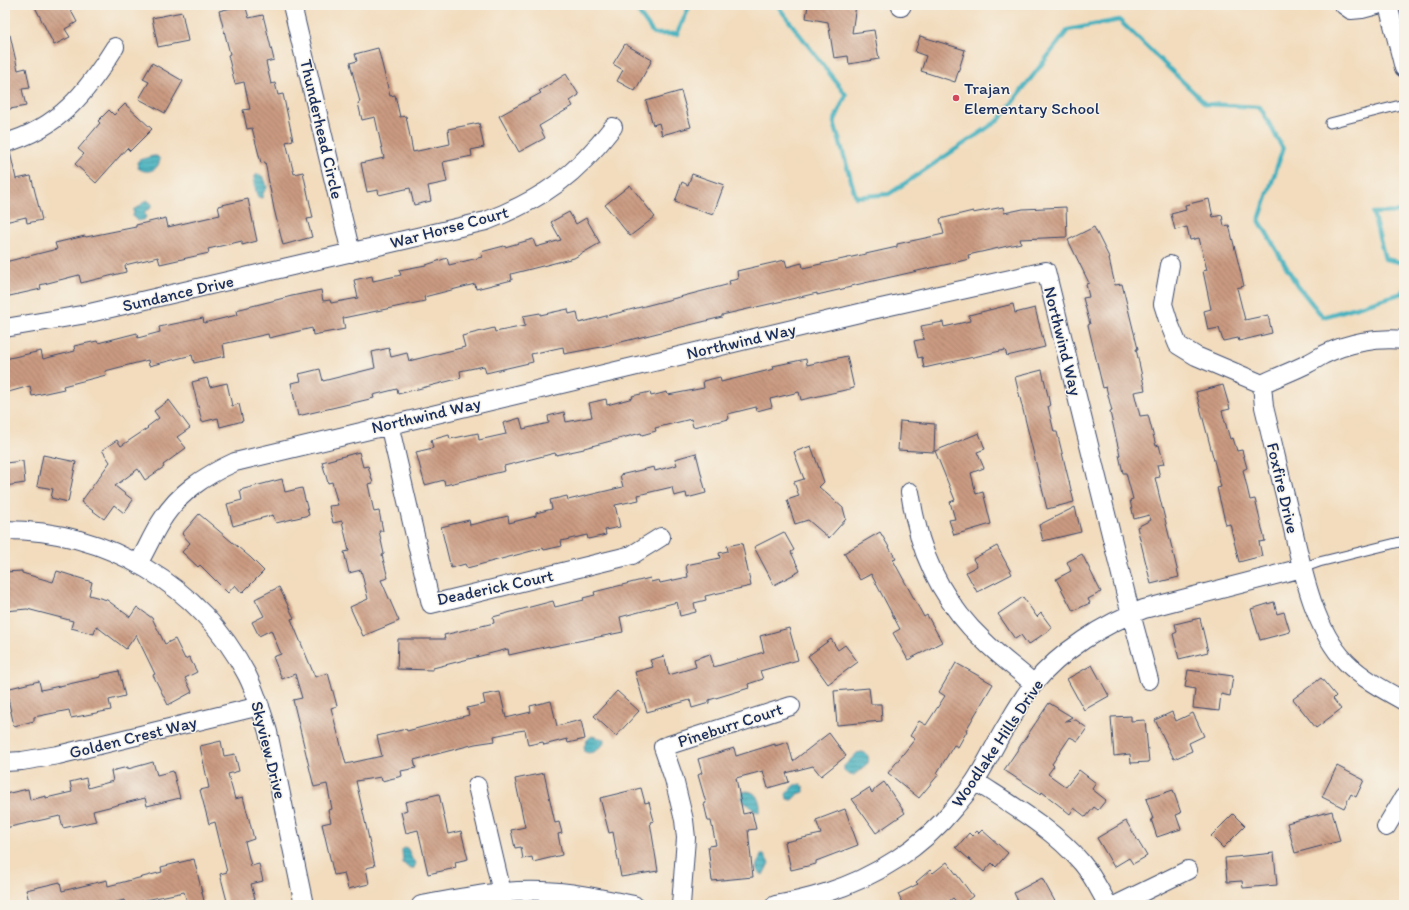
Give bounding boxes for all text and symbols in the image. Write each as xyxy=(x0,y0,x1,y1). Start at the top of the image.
street label: Thunderhead Circle xyxy=(296,57,348,201)
place label: Trajan Elementary School xyxy=(964,78,1100,118)
marker: Trajan Elementary School xyxy=(951,93,961,103)
street label: War Horse Court xyxy=(388,201,511,252)
street label: Sundance Drive xyxy=(120,270,236,316)
street label: Northwind Way xyxy=(1040,284,1086,398)
street label: Northwind Way xyxy=(684,319,798,363)
street label: Northwind Way xyxy=(369,393,483,437)
street label: Foxfire Drive xyxy=(1263,441,1303,535)
street label: Deaderick Court xyxy=(435,565,555,609)
street label: Woodlake Hills Drive xyxy=(947,675,1047,811)
street label: Skyview Drive xyxy=(247,699,291,801)
street label: Pineburr Court xyxy=(675,699,785,751)
street label: Golden Crest Way xyxy=(67,711,199,762)

